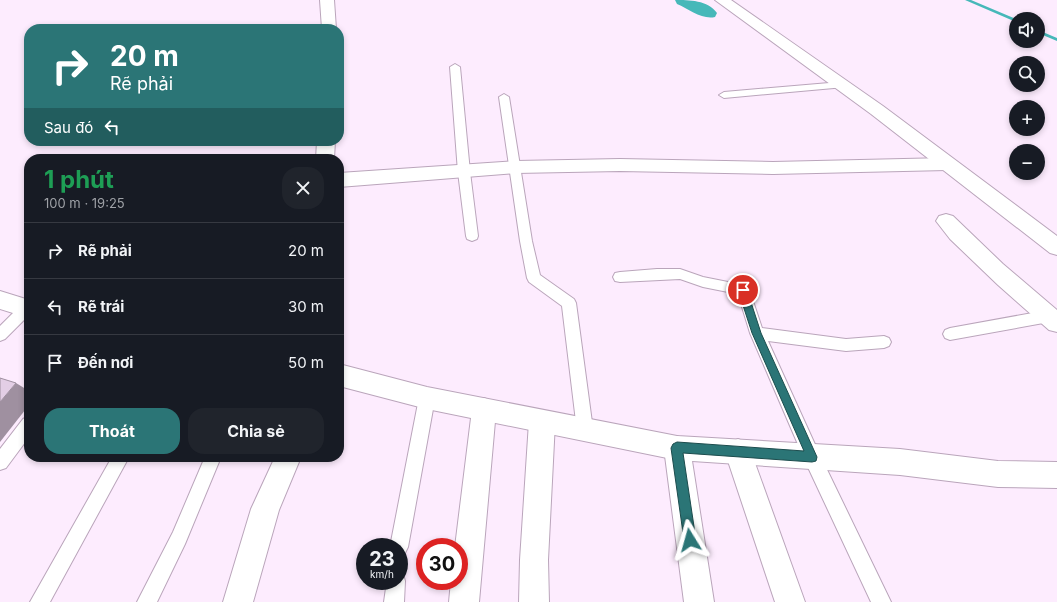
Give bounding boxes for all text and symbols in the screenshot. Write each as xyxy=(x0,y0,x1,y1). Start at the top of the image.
map controls xyxy=(1009,12,1045,180)
button: sound xyxy=(1009,12,1045,48)
text: 20 m xyxy=(110,39,179,73)
icon: right xyxy=(44,40,96,92)
button: search xyxy=(1009,56,1045,92)
text: Rẽ phải xyxy=(110,73,173,94)
button: + xyxy=(1009,100,1045,136)
icon: left xyxy=(101,116,123,138)
text: Sau đó xyxy=(44,118,93,137)
button: − xyxy=(1009,144,1045,180)
text: 1 phút xyxy=(44,165,114,194)
button: close xyxy=(282,167,324,209)
text: 100 m · 19:25 xyxy=(44,195,125,211)
icon: right xyxy=(44,240,66,262)
text: Rẽ phải xyxy=(78,241,132,260)
text: 20 m xyxy=(288,241,324,260)
pin xyxy=(726,273,760,307)
icon: arrive xyxy=(732,279,754,301)
icon: left xyxy=(44,296,66,318)
text: Rẽ trái xyxy=(78,297,124,316)
text: 30 m xyxy=(288,297,324,316)
icon: arrive xyxy=(44,352,66,374)
text: Đến nơi xyxy=(78,353,133,372)
text: 50 m xyxy=(288,353,324,372)
button: Thoát xyxy=(44,408,180,454)
button: Chia sẻ xyxy=(188,408,324,454)
position arrow xyxy=(669,519,711,561)
speed limit sign: 30 xyxy=(416,538,468,590)
text: 23 xyxy=(369,547,395,571)
text: km/h xyxy=(370,568,394,580)

